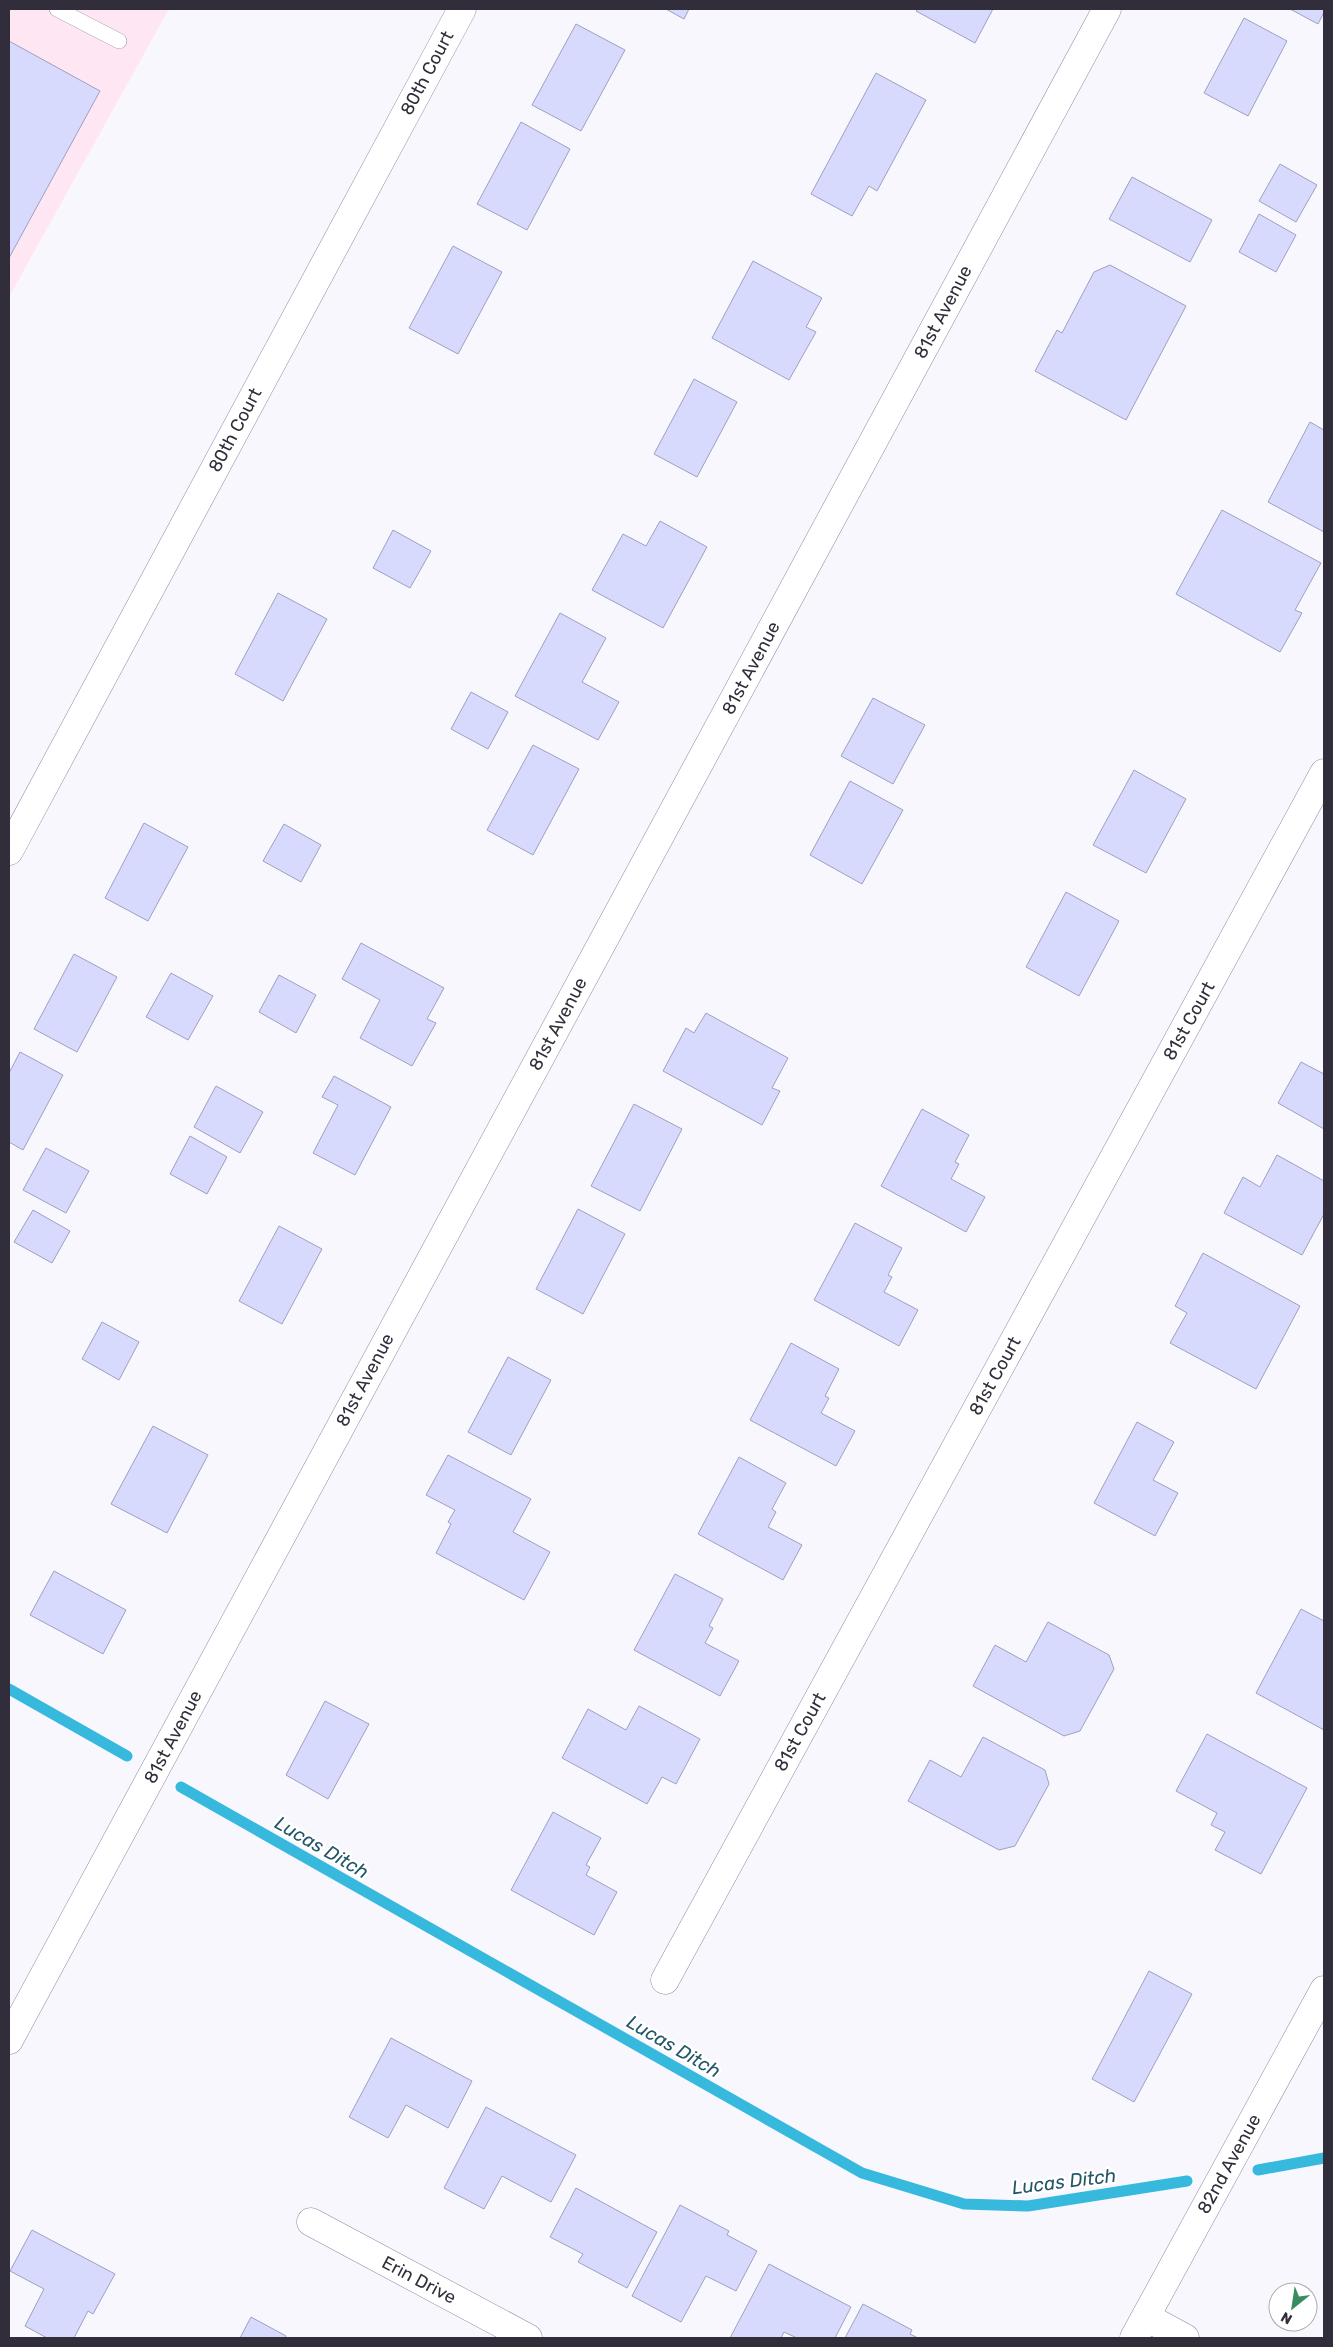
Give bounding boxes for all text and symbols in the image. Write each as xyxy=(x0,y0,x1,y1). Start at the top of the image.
street label: 80th Court xyxy=(396,27,458,119)
street label: 81st Avenue xyxy=(909,262,977,362)
street label: 80th Court xyxy=(204,384,266,476)
street label: 81st Avenue xyxy=(717,618,785,718)
street label: 81st Avenue xyxy=(524,974,592,1074)
street label: 81st Court xyxy=(1158,978,1220,1064)
street label: 81st Avenue xyxy=(331,1330,399,1430)
street label: 81st Court xyxy=(964,1333,1026,1419)
street label: 81st Avenue xyxy=(139,1687,207,1787)
street label: 81st Court xyxy=(769,1689,831,1775)
water label: Lucas Ditch xyxy=(271,1811,373,1884)
water label: Lucas Ditch xyxy=(623,2010,725,2083)
street label: 82nd Avenue xyxy=(1193,2110,1265,2218)
water label: Lucas Ditch xyxy=(1011,2164,1117,2199)
street label: Erin Drive xyxy=(378,2251,460,2309)
north arrow xyxy=(1268,2282,1318,2332)
text: N xyxy=(1278,2308,1295,2328)

